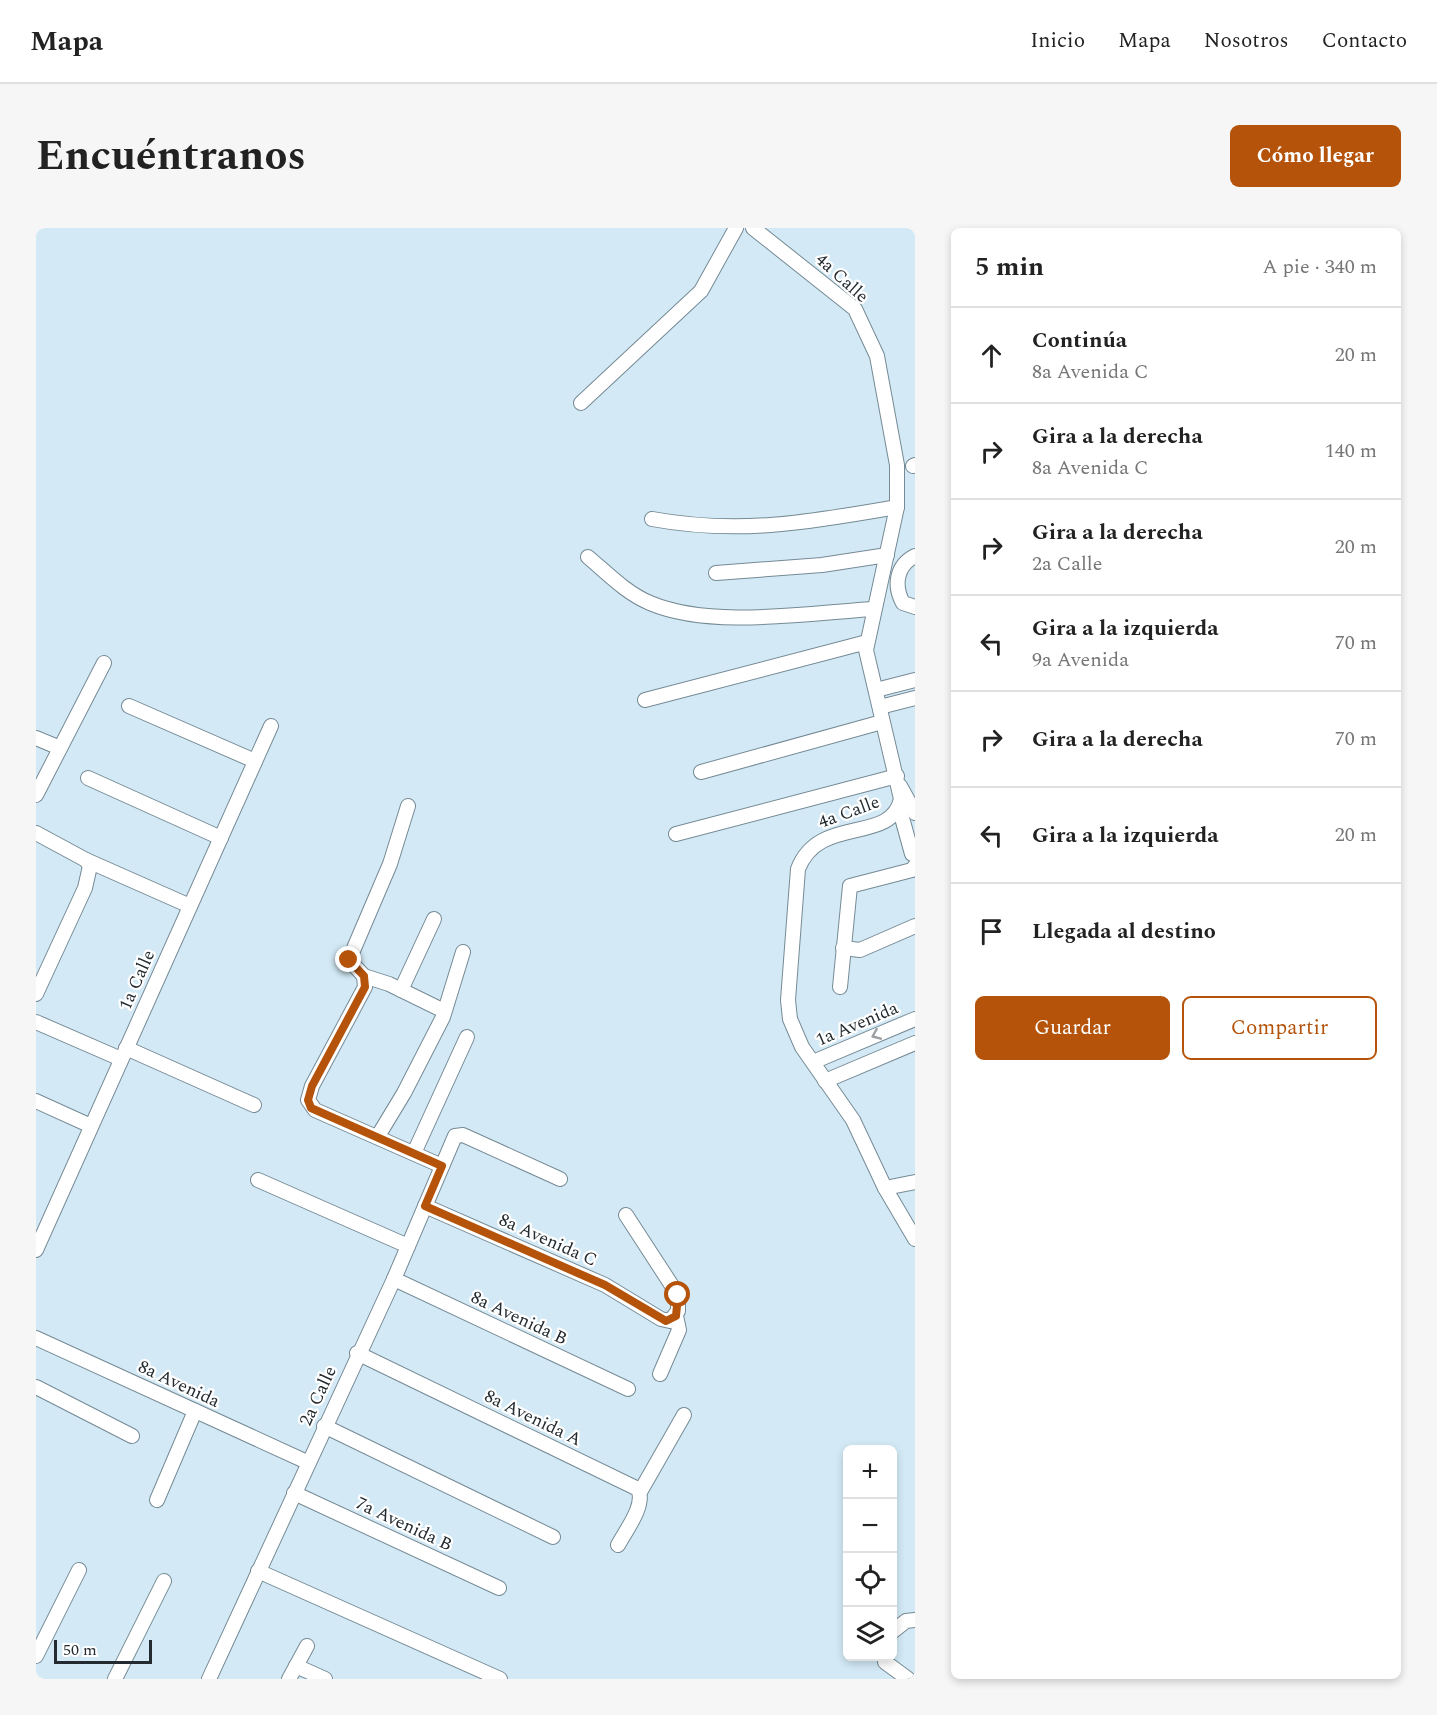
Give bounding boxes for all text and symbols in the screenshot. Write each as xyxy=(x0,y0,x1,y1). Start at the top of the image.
text: Mapa xyxy=(30,20,103,63)
text: Inicio xyxy=(1030,25,1085,57)
text: Mapa xyxy=(1118,25,1171,57)
text: Nosotros xyxy=(1204,25,1289,57)
text: Contacto xyxy=(1322,25,1407,57)
text: Encuéntranos xyxy=(36,125,306,188)
button: Cómo llegar xyxy=(1230,125,1401,187)
street label: 4a Calle xyxy=(809,247,875,309)
text: 5 min xyxy=(975,247,1044,287)
text: A pie · 340 m xyxy=(1263,252,1377,282)
text: Continúa xyxy=(1032,324,1127,357)
icon: ahead xyxy=(975,339,1008,372)
text: 20 m xyxy=(1335,340,1377,370)
text: 8a Avenida C xyxy=(1032,357,1149,387)
text: Gira a la derecha xyxy=(1032,420,1203,453)
icon: right xyxy=(975,435,1008,468)
text: 140 m xyxy=(1325,436,1377,466)
text: 8a Avenida C xyxy=(1032,453,1149,483)
text: Gira a la derecha xyxy=(1032,516,1203,549)
icon: right xyxy=(975,531,1008,564)
text: 20 m xyxy=(1335,532,1377,562)
text: 2a Calle xyxy=(1032,549,1102,579)
text: Gira a la izquierda xyxy=(1032,612,1219,645)
icon: left xyxy=(975,627,1008,660)
text: 70 m xyxy=(1335,628,1377,658)
text: 9a Avenida xyxy=(1032,645,1129,675)
icon: right xyxy=(975,723,1008,756)
text: Gira a la derecha xyxy=(1032,723,1203,756)
text: 70 m xyxy=(1335,724,1377,754)
street label: 4a Calle xyxy=(815,788,883,836)
icon: left xyxy=(975,819,1008,852)
text: Gira a la izquierda xyxy=(1032,819,1219,852)
text: 20 m xyxy=(1335,820,1377,850)
icon: arrive xyxy=(975,915,1008,948)
text: Llegada al destino xyxy=(1032,915,1216,948)
street label: 1a Calle xyxy=(112,946,162,1014)
route end xyxy=(335,946,361,972)
street label: 1a Avenida xyxy=(812,994,903,1053)
button: Guardar xyxy=(975,996,1170,1060)
button: Compartir xyxy=(1182,996,1377,1060)
one-way arrow xyxy=(871,1028,882,1040)
street label: 8a Avenida C xyxy=(495,1206,601,1274)
route start xyxy=(664,1281,690,1307)
street label: 8a Avenida B xyxy=(466,1284,572,1352)
street label: 8a Avenida xyxy=(134,1353,224,1415)
street label: 2a Calle xyxy=(292,1362,344,1430)
street label: 8a Avenida A xyxy=(480,1383,586,1453)
map controls xyxy=(843,1445,897,1661)
button: + xyxy=(843,1445,897,1499)
street label: 7a Avenida B xyxy=(351,1490,457,1558)
button: − xyxy=(843,1499,897,1553)
button: locate xyxy=(843,1553,897,1607)
button: layers xyxy=(843,1607,897,1661)
scale bar xyxy=(54,1637,152,1664)
text: 50 m xyxy=(63,1638,97,1662)

